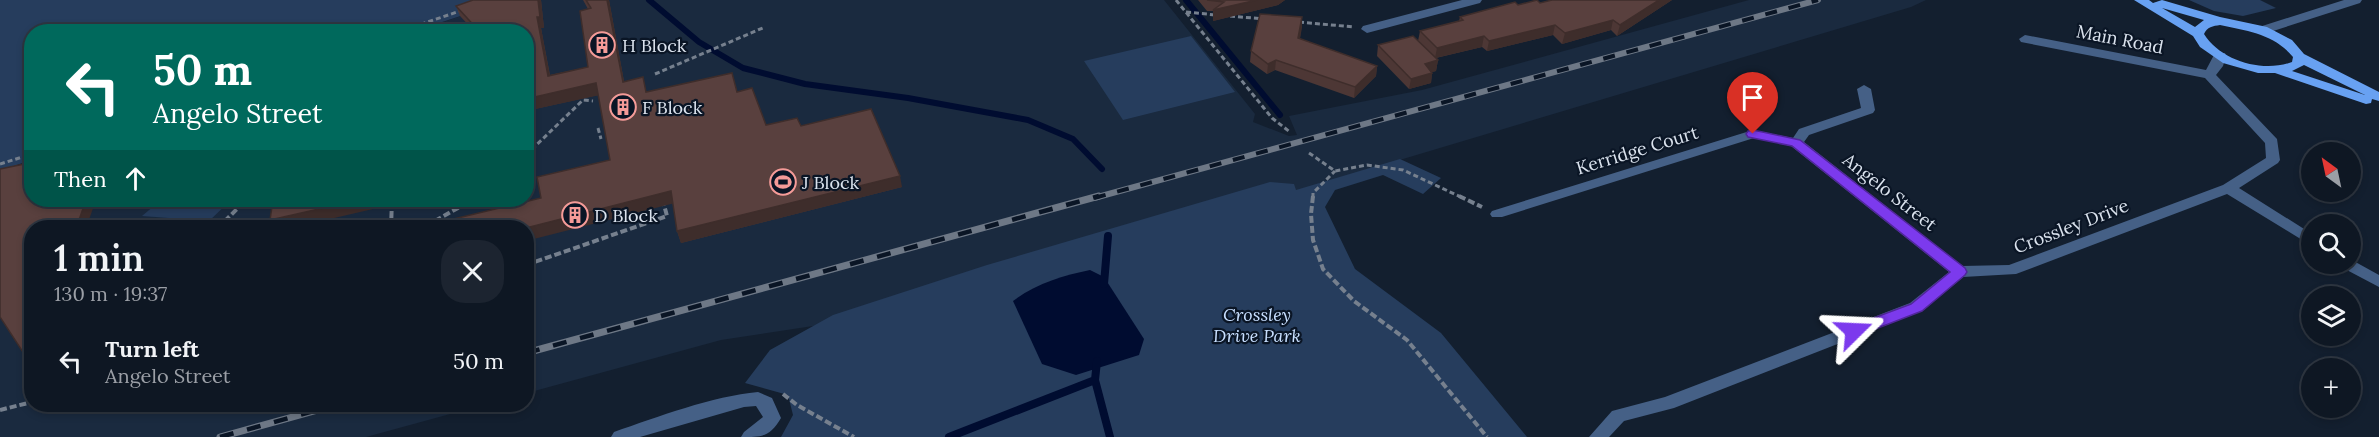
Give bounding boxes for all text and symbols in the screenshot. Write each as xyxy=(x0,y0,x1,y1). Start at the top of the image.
street label: Main Road xyxy=(2074,19,2166,59)
building icon: H Block xyxy=(587,30,617,60)
place label: H Block xyxy=(622,34,687,57)
text: 50 m xyxy=(153,43,252,97)
icon: left xyxy=(54,48,132,126)
pin xyxy=(1727,72,1778,134)
icon: arrive xyxy=(1736,81,1769,114)
building icon: F Block xyxy=(608,92,638,122)
text: Angelo Street xyxy=(153,96,323,130)
place label: F Block xyxy=(642,96,703,119)
street label: Kerridge Court xyxy=(1573,121,1701,179)
north arrow xyxy=(2301,142,2361,202)
map controls xyxy=(2301,142,2361,418)
street label: Angelo Street xyxy=(1838,148,1942,236)
icon: ahead xyxy=(119,162,152,195)
text: Then xyxy=(54,165,107,193)
sports icon: J Block xyxy=(768,167,798,197)
place label: J Block xyxy=(801,171,859,194)
street label: Crossley Drive xyxy=(2010,193,2132,258)
building icon: D Block xyxy=(560,200,590,230)
place label: D Block xyxy=(594,204,658,227)
button: search xyxy=(2301,214,2361,274)
text: 1 min xyxy=(54,235,144,281)
button: close xyxy=(441,240,504,303)
text: 130 m · 19:37 xyxy=(54,281,167,306)
button: layers xyxy=(2301,286,2361,346)
position arrow xyxy=(1822,299,1886,363)
park label: Crossley Drive Park xyxy=(1213,303,1301,347)
text: Turn left xyxy=(105,335,199,363)
icon: left xyxy=(54,345,87,378)
text: 50 m xyxy=(453,347,504,375)
button: + xyxy=(2301,358,2361,418)
text: Angelo Street xyxy=(105,363,231,388)

